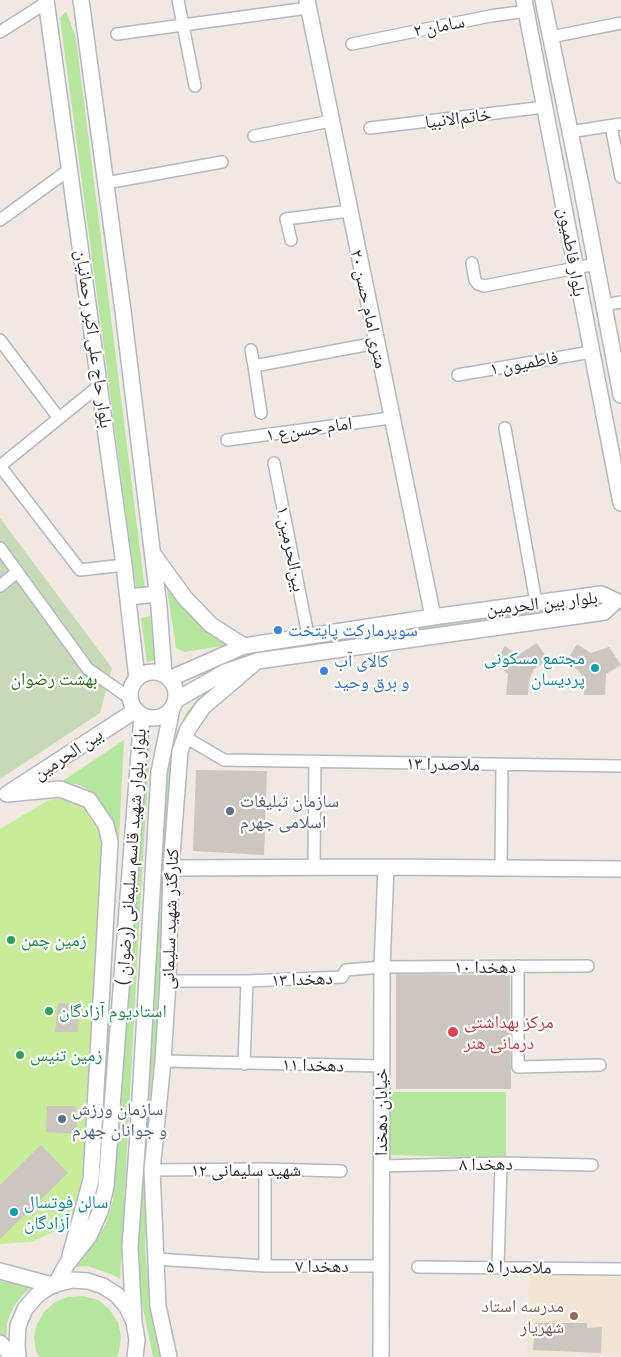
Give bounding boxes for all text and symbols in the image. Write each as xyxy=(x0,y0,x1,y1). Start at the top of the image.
street label: سامان ۲ xyxy=(411,10,467,42)
street label: خاتم‌الانبیا xyxy=(424,103,492,133)
street label: بلوار فاطمیون xyxy=(554,206,590,298)
street label: ۲۰ متری امام حسن xyxy=(346,247,392,371)
street label: بلوار حاج علی اکبر رحمانیان xyxy=(71,248,117,430)
street label: فاطمیون ۱ xyxy=(488,346,560,380)
street label: امام حسن‌ع ۱ xyxy=(264,412,354,446)
street label: بین‌الحرمین ۱ xyxy=(272,504,310,594)
street label: بلوار بین الحرمین xyxy=(485,586,599,620)
place label: سوپرمارکت پایتخت xyxy=(288,619,418,641)
marker: سوپرمارکت پایتخت xyxy=(272,624,284,636)
place label: مجتمع مسکونی پردیسان xyxy=(484,647,585,690)
place label: کالای آب و برق وحید xyxy=(334,650,409,692)
marker: مجتمع مسکونی پردیسان xyxy=(589,662,601,674)
marker: کالای آب و برق وحید xyxy=(318,665,330,677)
park label: بهشت رضوان xyxy=(11,668,97,690)
street label: بین الحرمین xyxy=(29,724,107,784)
street label: بلوار بلوار شهید قاسم سلیمانی (رضوان ) xyxy=(111,728,151,986)
street label: ملاصدرا ۱۳ xyxy=(406,753,480,775)
place label: سازمان تبلیغات اسلامی جهرم xyxy=(240,790,339,832)
marker: سازمان تبلیغات اسلامی جهرم xyxy=(224,805,236,817)
street label: کنارگذر شهید سلیمانی xyxy=(157,848,183,990)
place label: زمین چمن xyxy=(21,929,87,951)
marker: زمین چمن xyxy=(5,934,17,946)
street label: دهخدا ۱۰ xyxy=(454,956,516,978)
street label: دهخدا ۱۳ xyxy=(271,967,333,991)
place label: استادیوم آزادگان xyxy=(59,1000,167,1022)
marker: استادیوم آزادگان xyxy=(43,1005,55,1017)
place label: مرکز بهداشتی درمانی هنر xyxy=(464,1011,554,1054)
marker: مرکز بهداشتی درمانی هنر xyxy=(446,1025,460,1039)
place label: زمین تنیس xyxy=(30,1044,103,1066)
marker: زمین تنیس xyxy=(14,1049,26,1061)
street label: دهخدا ۱۱ xyxy=(282,1054,344,1076)
street label: خیابان دهخدا xyxy=(370,1068,392,1156)
place label: سازمان ورزش و جوانان جهرم xyxy=(72,1098,167,1140)
marker: سازمان ورزش و جوانان جهرم xyxy=(56,1113,68,1125)
street label: دهخدا ۸ xyxy=(459,1153,513,1175)
street label: شهید سلیمانی ۱۲ xyxy=(191,1159,301,1181)
place label: سالن فوتسال آزادگان xyxy=(24,1191,108,1234)
marker: سالن فوتسال آزادگان xyxy=(8,1206,20,1218)
street label: دهخدا ۷ xyxy=(295,1255,349,1277)
street label: ملاصدرا ۵ xyxy=(486,1256,552,1278)
place label: مدرسه استاد شهریار xyxy=(482,1295,564,1338)
marker: مدرسه استاد شهریار xyxy=(568,1310,580,1322)

